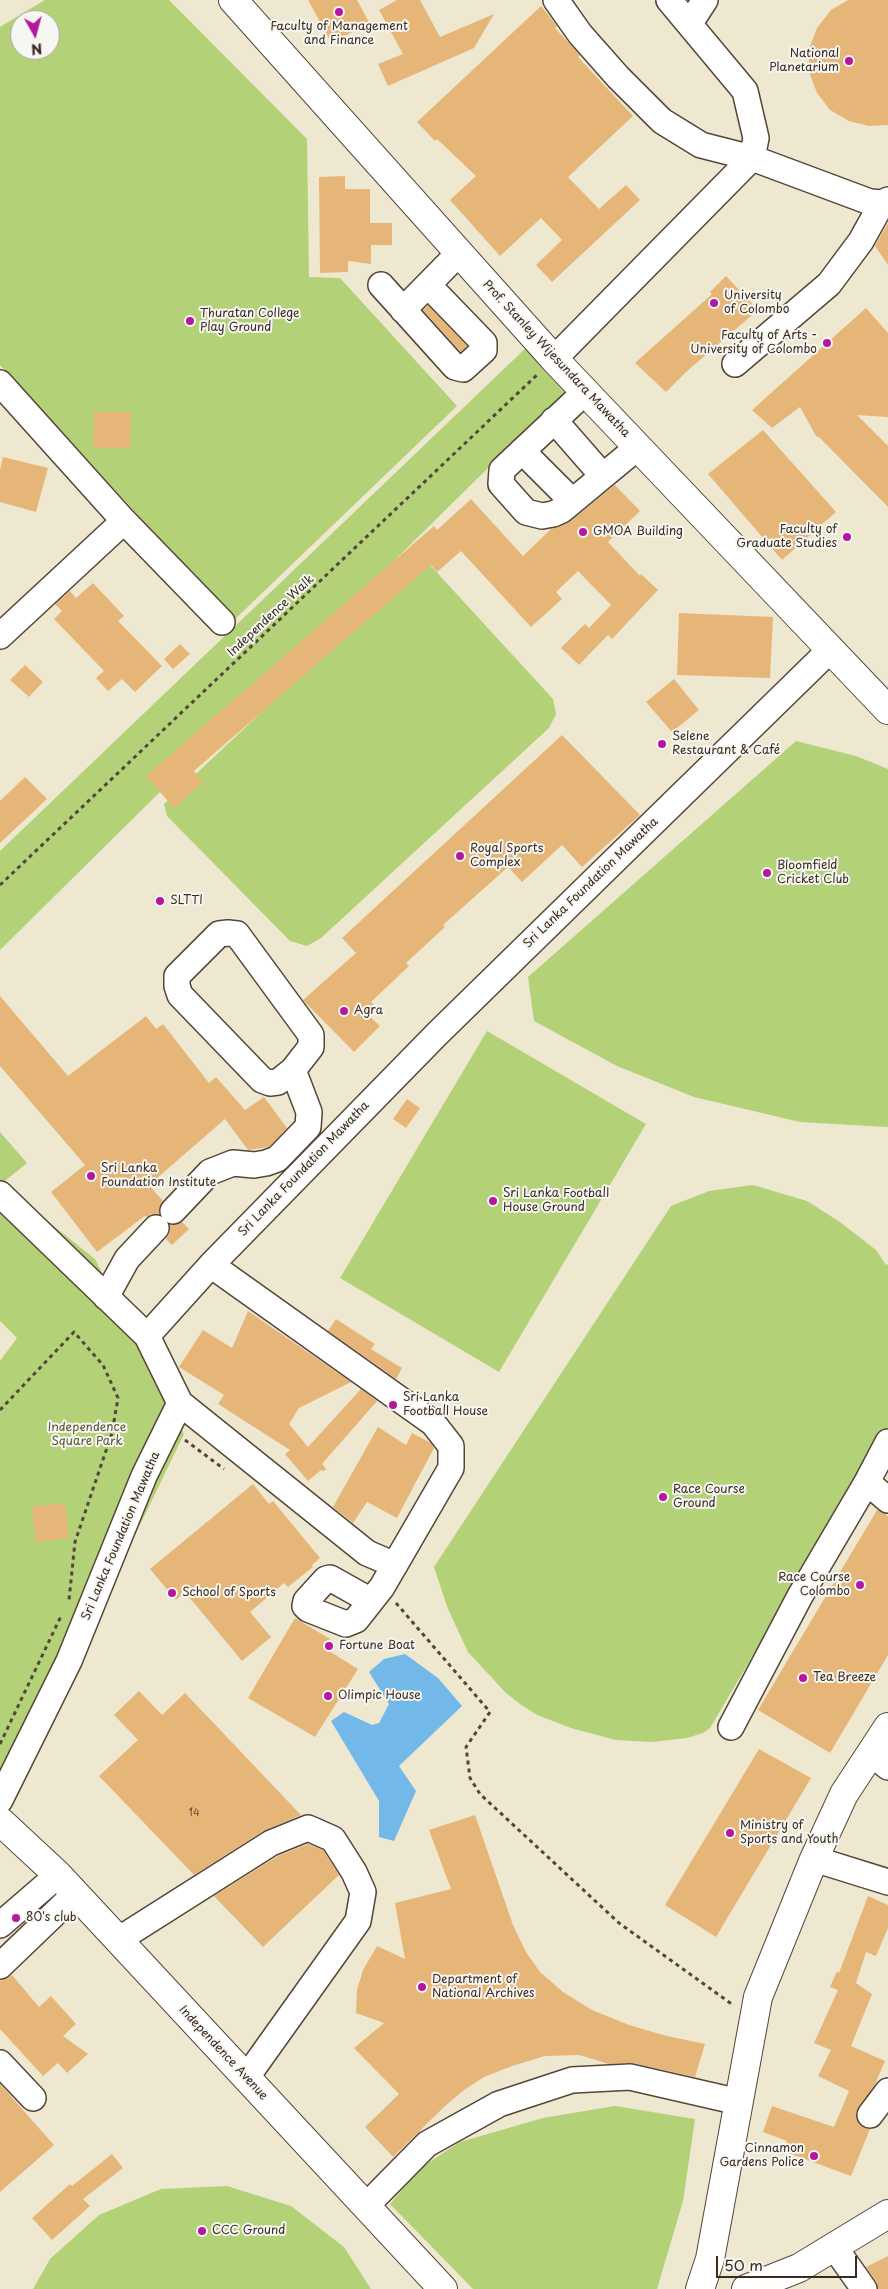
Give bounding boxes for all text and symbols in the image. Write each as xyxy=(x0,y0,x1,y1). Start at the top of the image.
marker: Faculty of Management and Finance xyxy=(333,6,345,18)
north arrow xyxy=(10,10,60,60)
place label: Faculty of Management and Finance xyxy=(270,20,408,48)
text: N xyxy=(30,38,44,60)
place label: National Planetarium xyxy=(769,47,839,75)
marker: National Planetarium xyxy=(843,55,855,67)
street label: Prof. Stanley Wijesundara Mawatha xyxy=(479,278,633,440)
place label: University of Colombo xyxy=(724,289,789,317)
marker: University of Colombo xyxy=(708,297,720,309)
place label: Thuratan College Play Ground xyxy=(200,307,300,335)
marker: Thuratan College Play Ground xyxy=(184,315,196,327)
place label: Faculty of Arts - University of Colombo xyxy=(690,329,817,357)
marker: Faculty of Arts - University of Colombo xyxy=(821,337,833,349)
place label: Faculty of Graduate Studies xyxy=(736,523,837,551)
place label: GMOA Building xyxy=(593,525,683,539)
marker: GMOA Building xyxy=(577,526,589,538)
marker: Faculty of Graduate Studies xyxy=(841,531,853,543)
street label: Independence Walk xyxy=(225,572,317,660)
place label: Selene Restaurant & Café xyxy=(672,730,780,758)
marker: Selene Restaurant & Café xyxy=(656,738,668,750)
street label: Sri Lanka Foundation Mawatha xyxy=(521,815,661,951)
place label: Royal Sports Complex xyxy=(470,842,543,870)
marker: Royal Sports Complex xyxy=(454,850,466,862)
place label: Bloomfield Cricket Club xyxy=(777,859,849,887)
marker: Bloomfield Cricket Club xyxy=(761,867,773,879)
place label: SLTTI xyxy=(170,894,203,908)
marker: SLTTI xyxy=(154,895,166,907)
place label: Agra xyxy=(354,1004,383,1018)
marker: Agra xyxy=(338,1005,350,1017)
street label: Sri Lanka Foundation Mawatha xyxy=(236,1099,372,1239)
place label: Sri Lanka Foundation Institute xyxy=(101,1162,216,1190)
marker: Sri Lanka Foundation Institute xyxy=(85,1170,97,1182)
place label: Sri Lanka Football House Ground xyxy=(503,1187,609,1215)
marker: Sri Lanka Football House Ground xyxy=(487,1195,499,1207)
place label: Sri Lanka Football House xyxy=(403,1391,488,1419)
marker: Sri Lanka Football House xyxy=(387,1399,399,1411)
park label: Independence Square Park xyxy=(48,1421,126,1449)
street label: Sri Lanka Foundation Mawatha xyxy=(79,1449,163,1623)
place label: Race Course Ground xyxy=(673,1483,745,1511)
marker: Race Course Ground xyxy=(657,1491,669,1503)
place label: Race Course Colombo xyxy=(778,1571,850,1599)
marker: Race Course Colombo xyxy=(854,1579,866,1591)
place label: School of Sports xyxy=(182,1586,276,1600)
marker: School of Sports xyxy=(166,1587,178,1599)
place label: Fortune Boat xyxy=(339,1639,415,1653)
marker: Fortune Boat xyxy=(323,1640,335,1652)
place label: Tea Breeze xyxy=(813,1671,876,1685)
marker: Tea Breeze xyxy=(797,1672,809,1684)
place label: Olimpic House xyxy=(338,1689,421,1703)
marker: Olimpic House xyxy=(322,1690,334,1702)
house number: 14 xyxy=(188,1807,200,1819)
place label: Ministry of Sports and Youth xyxy=(740,1819,838,1847)
marker: Ministry of Sports and Youth xyxy=(724,1827,736,1839)
place label: 80's club xyxy=(26,1911,77,1925)
marker: 80's club xyxy=(10,1912,22,1924)
place label: Department of National Archives xyxy=(432,1973,534,2001)
marker: Department of National Archives xyxy=(416,1981,428,1993)
street label: Independence Avenue xyxy=(176,2003,270,2103)
place label: Cinnamon Gardens Police xyxy=(720,2142,804,2170)
marker: Cinnamon Gardens Police xyxy=(808,2150,820,2162)
place label: CCC Ground xyxy=(212,2224,285,2238)
marker: CCC Ground xyxy=(196,2225,208,2237)
scale bar xyxy=(718,2246,859,2278)
text: 50 m xyxy=(724,2253,763,2276)

